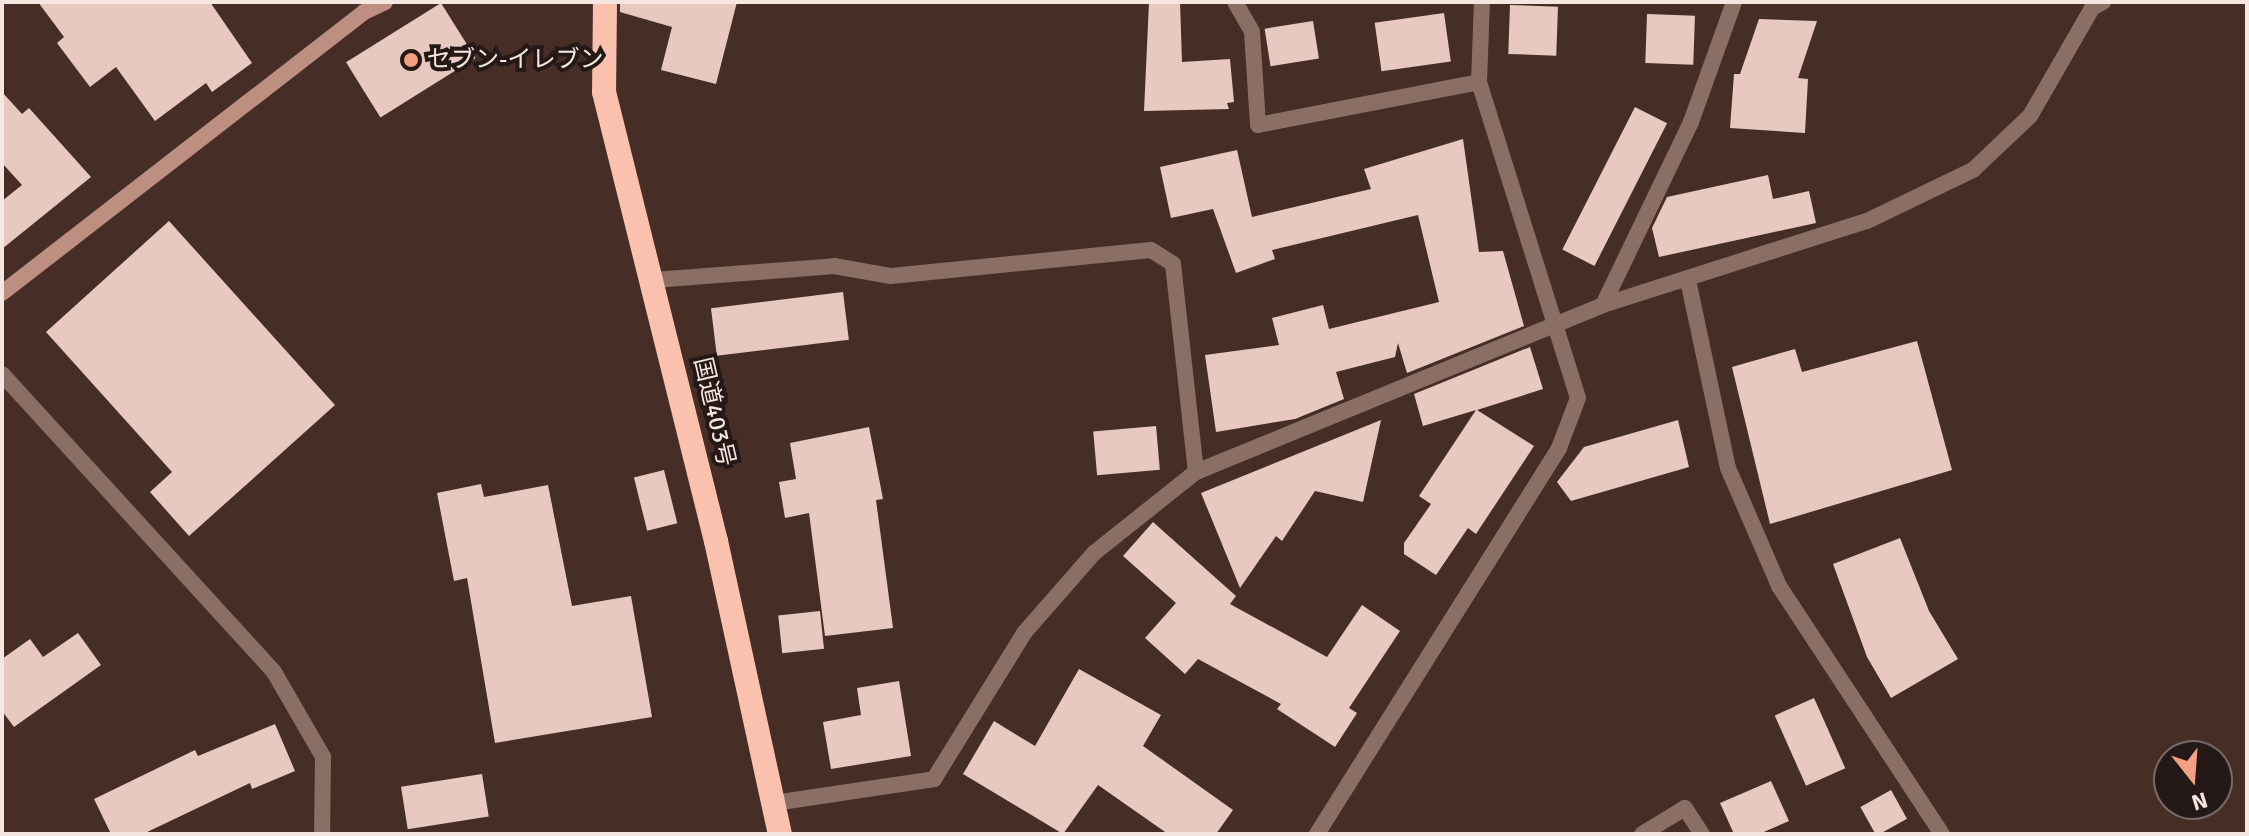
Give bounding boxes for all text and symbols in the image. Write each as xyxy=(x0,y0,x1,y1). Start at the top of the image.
place label: セブン-イレブン xyxy=(427,46,603,74)
marker: セブン-イレブン xyxy=(402,51,420,69)
street label: 国道403号 xyxy=(687,355,741,469)
north arrow xyxy=(2153,740,2233,820)
text: N xyxy=(2188,786,2211,817)

